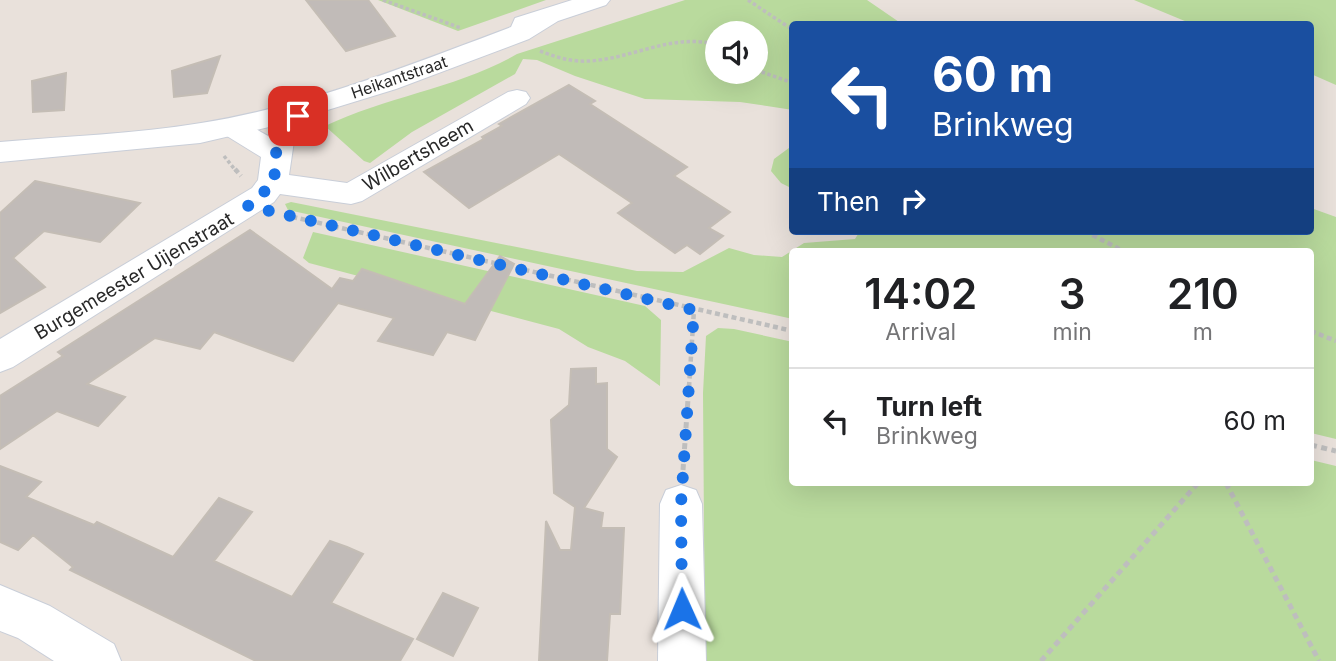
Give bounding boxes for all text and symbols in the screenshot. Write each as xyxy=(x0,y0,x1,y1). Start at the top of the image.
map controls xyxy=(705,21,768,84)
button: sound xyxy=(705,21,768,84)
text: 60 m xyxy=(932,45,1053,104)
icon: left xyxy=(817,49,908,140)
street label: Heikantstraat xyxy=(348,51,450,103)
pin xyxy=(268,86,328,146)
icon: arrive xyxy=(279,97,317,135)
text: Brinkweg xyxy=(932,105,1074,144)
street label: Wilbertsheem xyxy=(358,114,478,196)
icon: right xyxy=(894,182,932,220)
text: Then xyxy=(817,186,880,217)
street label: Burgemeester Uijenstraat xyxy=(30,207,238,345)
text: 14:02 xyxy=(864,268,977,319)
text: 3 xyxy=(1059,268,1086,319)
text: 210 xyxy=(1167,268,1239,319)
text: Arrival xyxy=(885,318,956,346)
text: min xyxy=(1053,318,1092,346)
text: m xyxy=(1193,318,1213,346)
text: Turn left xyxy=(876,391,982,422)
icon: left xyxy=(817,402,855,440)
text: 60 m xyxy=(1223,405,1286,436)
text: Brinkweg xyxy=(876,422,978,450)
position arrow xyxy=(645,572,719,646)

